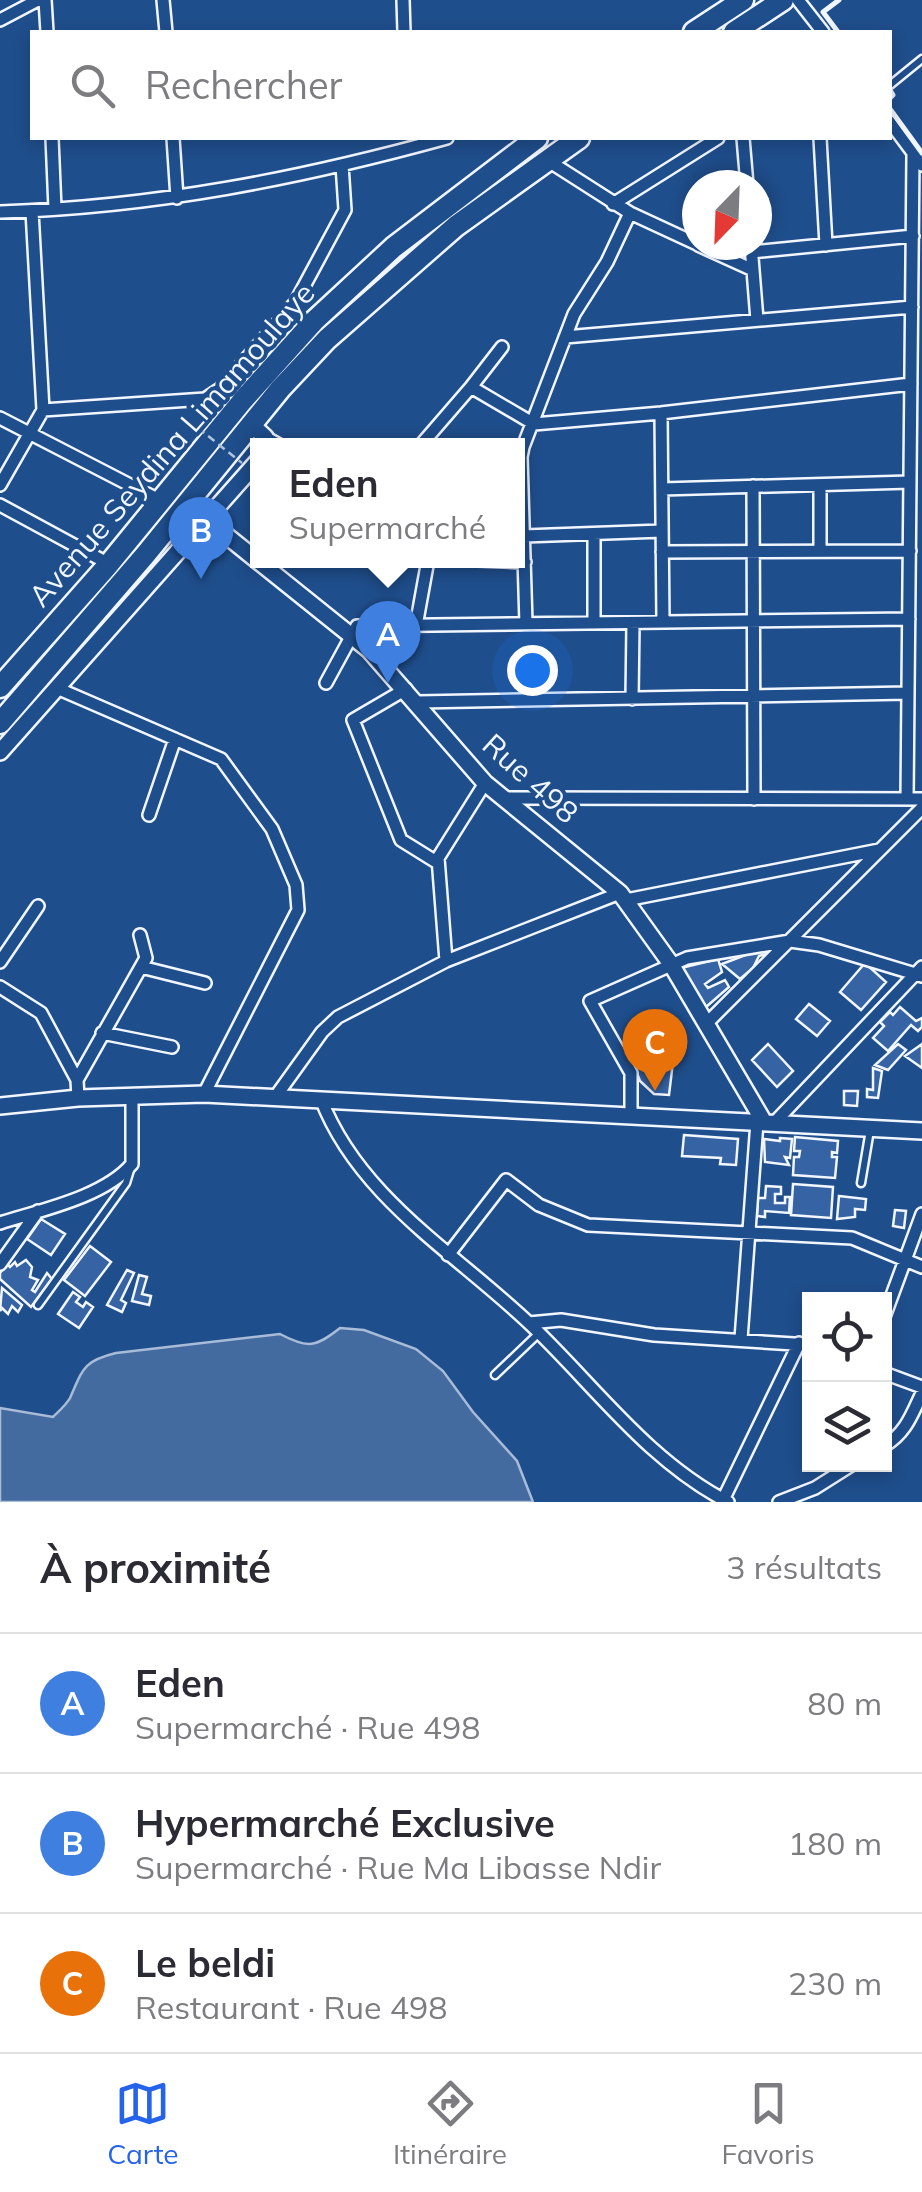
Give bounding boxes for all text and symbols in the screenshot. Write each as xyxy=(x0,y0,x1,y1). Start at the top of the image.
search box xyxy=(30,30,892,140)
icon: search xyxy=(65,58,120,113)
text: Rechercher xyxy=(145,61,342,109)
north arrow xyxy=(682,170,772,260)
street label: Avenue Seydina Limamoulaye xyxy=(20,275,322,614)
popup xyxy=(250,438,525,568)
text: Eden xyxy=(289,459,379,507)
pin: B xyxy=(168,496,234,579)
text: Supermarché xyxy=(289,507,486,547)
pin: A xyxy=(356,600,420,683)
your location xyxy=(507,645,558,696)
street label: Rue 498 xyxy=(475,725,587,831)
pin: C xyxy=(622,1008,688,1091)
map controls xyxy=(802,1292,892,1472)
button: locate xyxy=(802,1292,892,1382)
button: layers xyxy=(802,1382,892,1472)
text: À proximité xyxy=(40,1541,271,1594)
text: 3 résultats xyxy=(726,1547,882,1587)
text: Eden xyxy=(135,1659,225,1707)
text: A xyxy=(60,1683,85,1723)
text: 80 m xyxy=(807,1683,882,1723)
text: Supermarché · Rue 498 xyxy=(135,1707,480,1747)
text: Hypermarché Exclusive xyxy=(135,1799,555,1847)
text: B xyxy=(61,1823,84,1863)
text: 180 m xyxy=(788,1823,882,1863)
text: Supermarché · Rue Ma Libasse Ndir xyxy=(135,1847,661,1887)
text: Le beldi xyxy=(135,1939,275,1987)
text: C xyxy=(62,1963,83,2003)
text: 230 m xyxy=(788,1963,882,2003)
text: Restaurant · Rue 498 xyxy=(135,1987,447,2027)
tab: Carte xyxy=(107,2076,179,2171)
tab: Itinéraire xyxy=(393,2076,507,2171)
tab: Favoris xyxy=(722,2076,815,2171)

